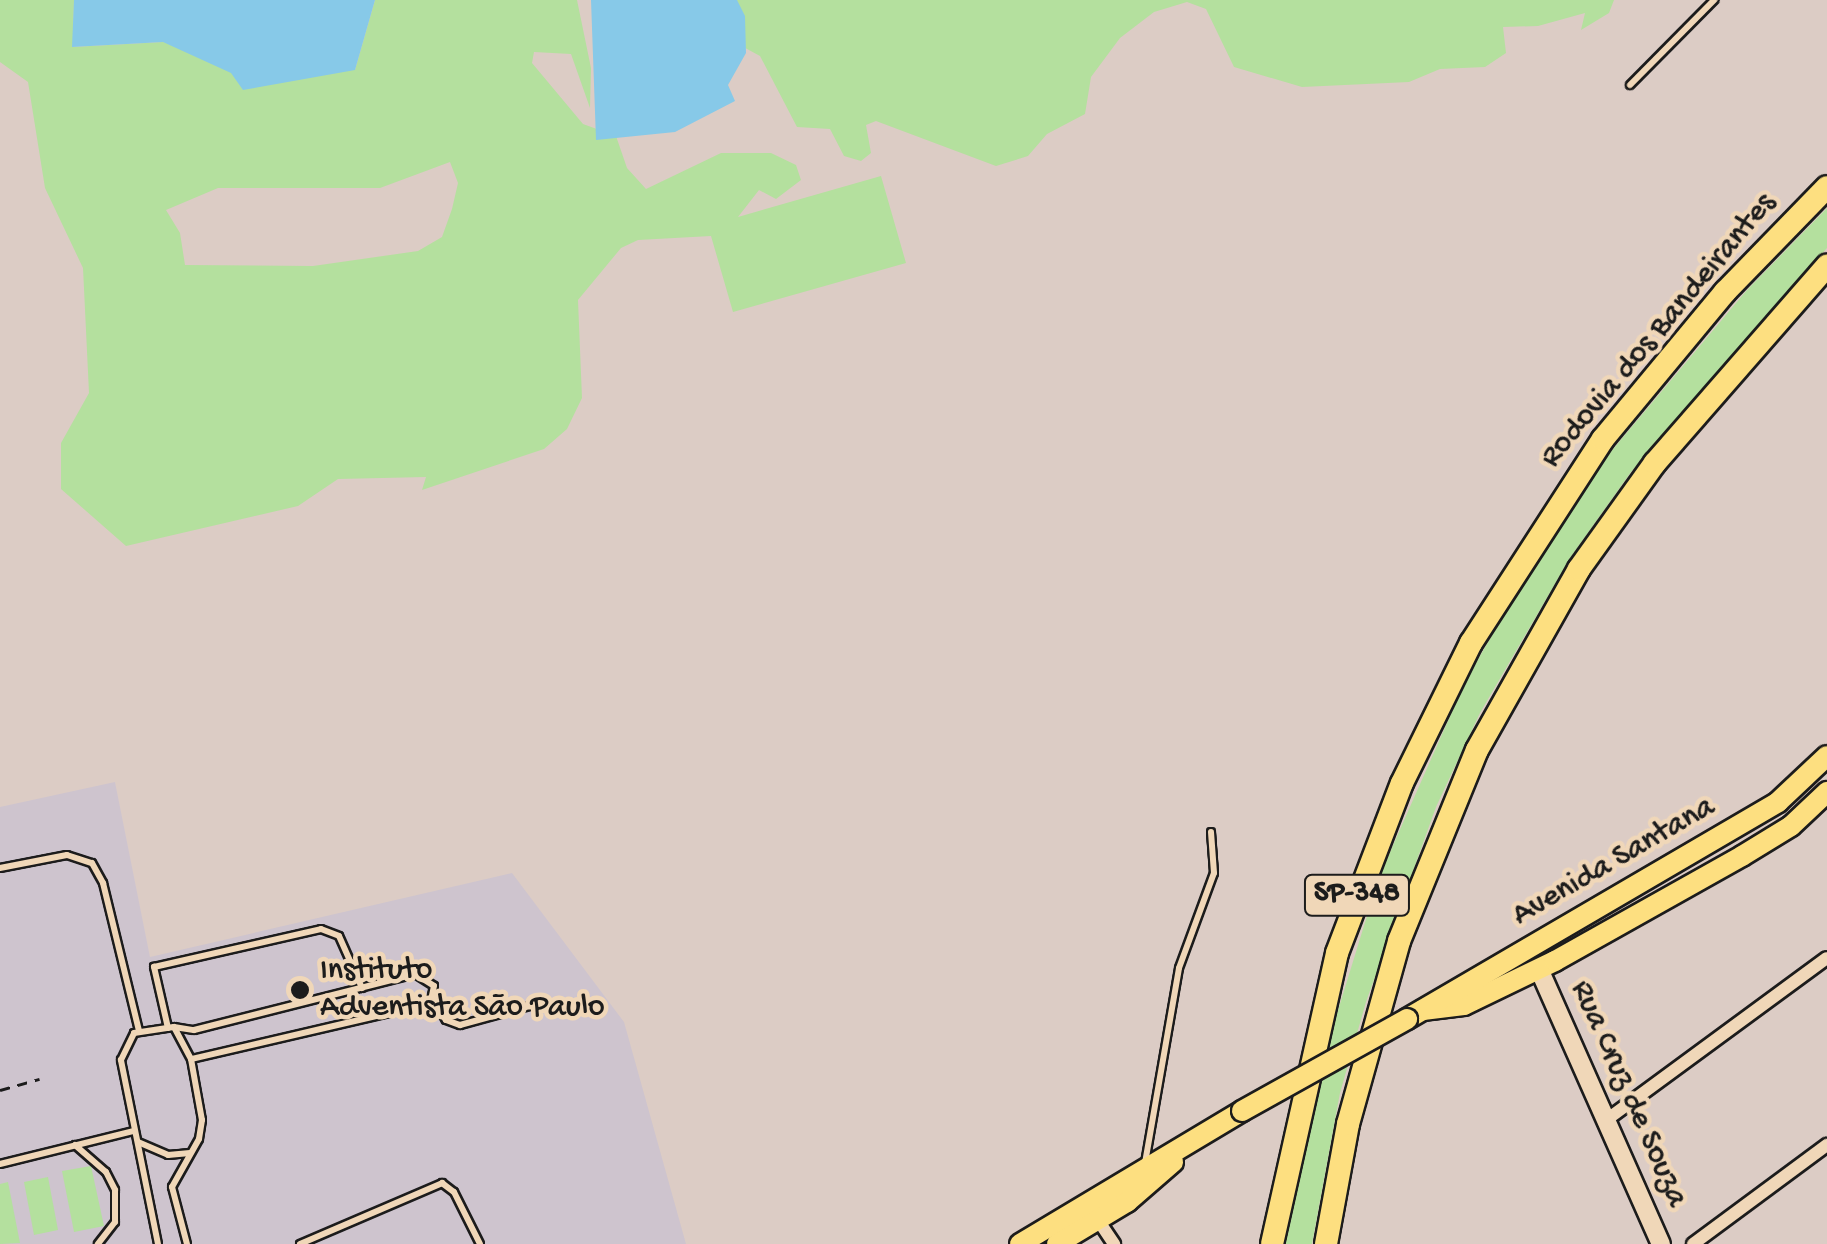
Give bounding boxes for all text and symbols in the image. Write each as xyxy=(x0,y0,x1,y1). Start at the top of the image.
street label: Rodovia dos Bandeirantes xyxy=(1533,186,1785,476)
street label: Avenida Santana xyxy=(1506,789,1722,935)
road number: SP-348 xyxy=(1302,870,1412,920)
place label: Instituto Adventista São Paulo xyxy=(320,953,605,1028)
street label: Rua Cruz de Souza xyxy=(1561,975,1695,1213)
marker: Instituto Adventista São Paulo xyxy=(289,979,311,1001)

